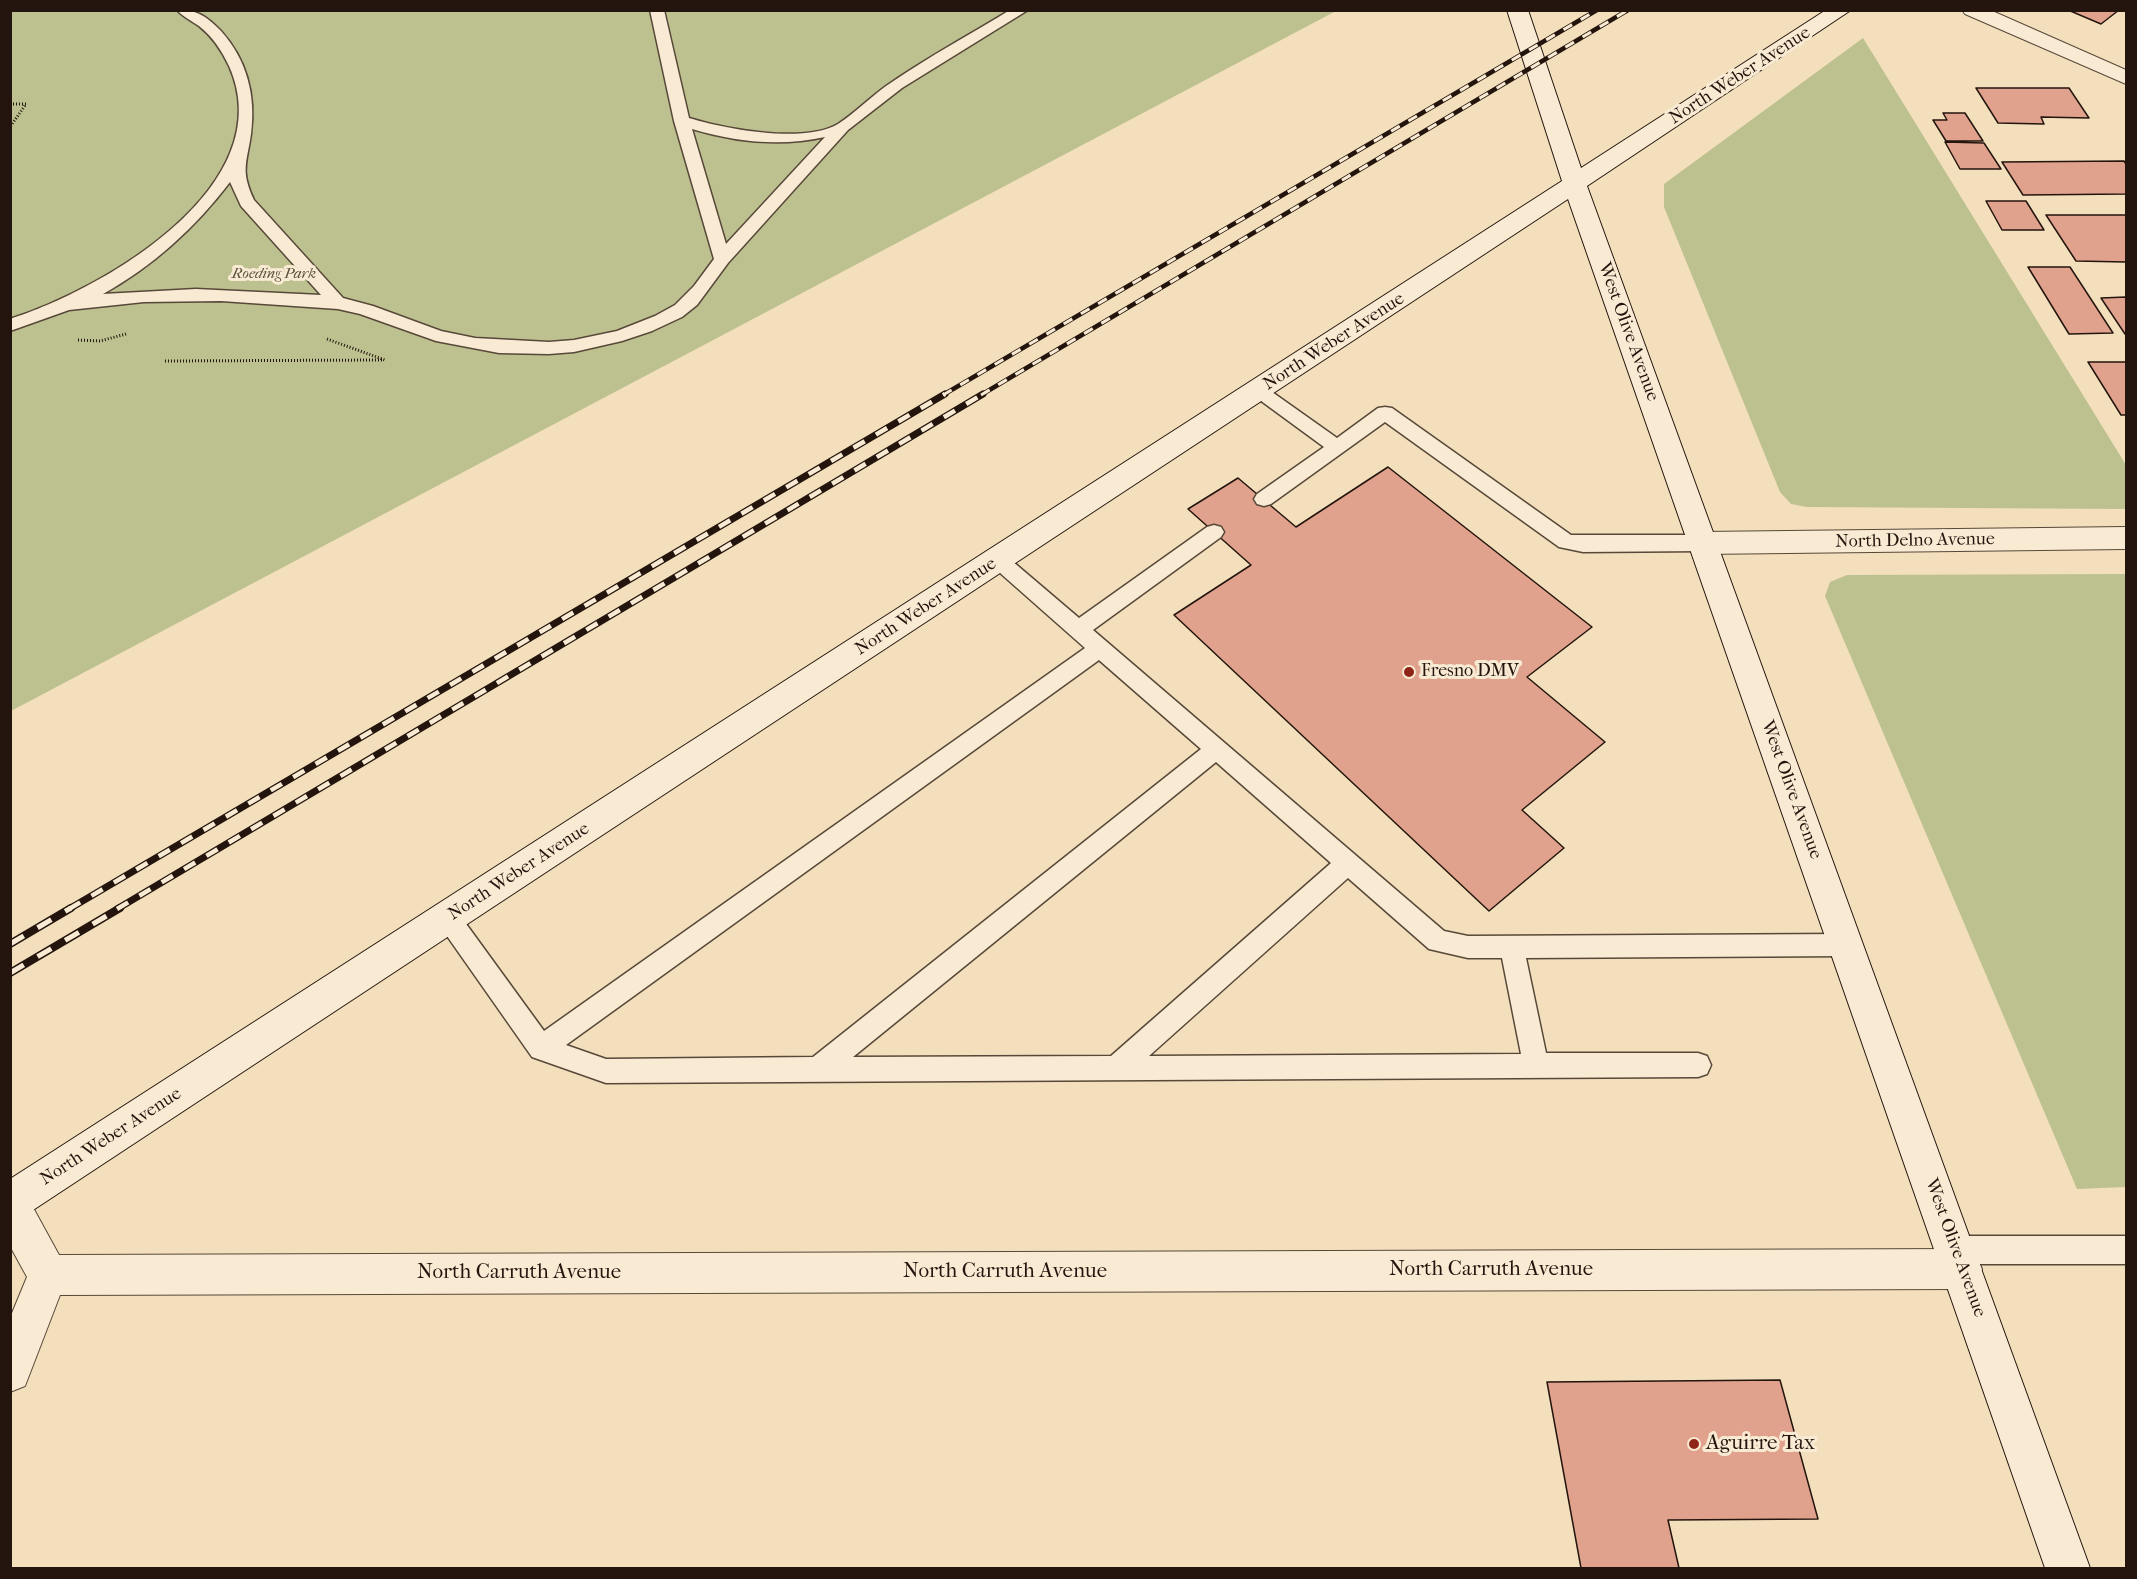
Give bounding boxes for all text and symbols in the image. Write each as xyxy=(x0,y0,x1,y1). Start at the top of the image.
street label: North Weber Avenue xyxy=(1665,22,1815,130)
street label: West Olive Avenue xyxy=(1593,260,1663,404)
park label: Roeding Park xyxy=(232,265,316,283)
street label: North Weber Avenue xyxy=(1259,288,1409,396)
street label: North Delno Avenue xyxy=(1835,529,1995,553)
street label: North Weber Avenue xyxy=(851,553,1001,661)
place label: Fresno DMV xyxy=(1421,661,1519,683)
marker: Fresno DMV xyxy=(1402,665,1416,679)
street label: West Olive Avenue xyxy=(1756,718,1826,862)
street label: North Weber Avenue xyxy=(444,818,594,926)
street label: North Weber Avenue xyxy=(36,1083,186,1191)
street label: West Olive Avenue xyxy=(1920,1176,1990,1320)
street label: North Carruth Avenue xyxy=(1389,1257,1593,1283)
street label: North Carruth Avenue xyxy=(903,1259,1107,1285)
street label: North Carruth Avenue xyxy=(417,1260,621,1286)
place label: Aguirre Tax xyxy=(1706,1431,1815,1457)
marker: Aguirre Tax xyxy=(1687,1437,1701,1451)

